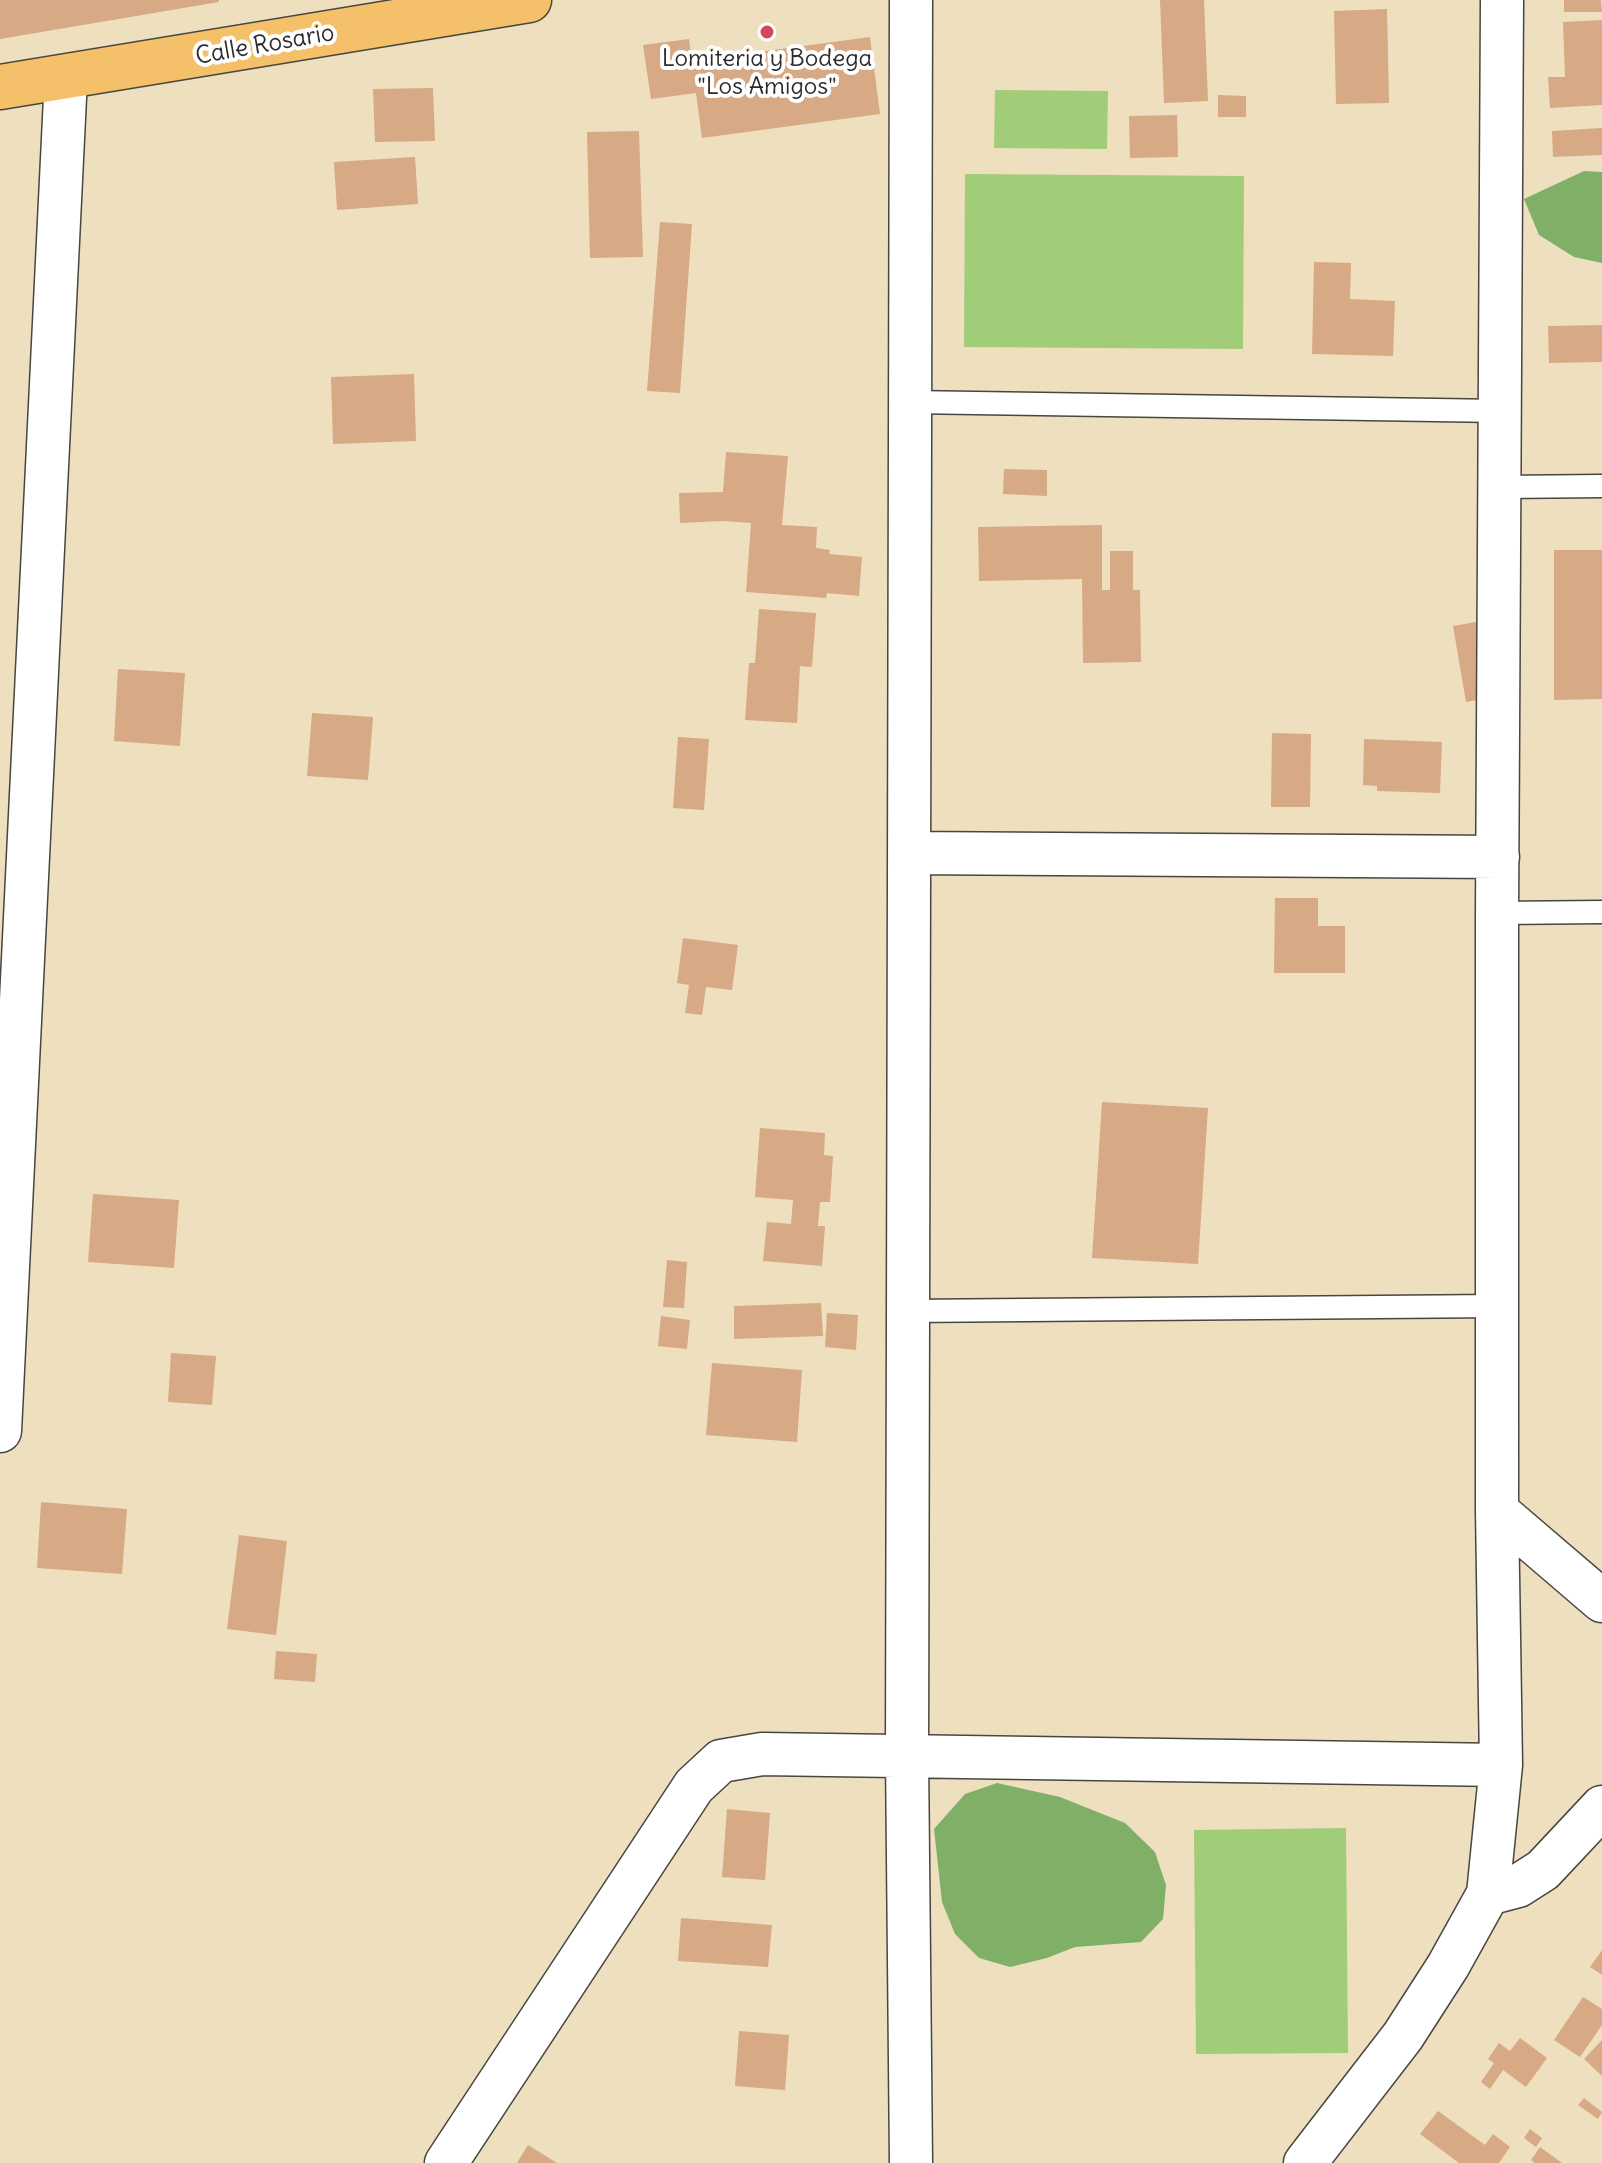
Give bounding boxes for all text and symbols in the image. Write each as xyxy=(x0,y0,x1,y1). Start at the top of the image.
street label: Calle Rosario xyxy=(193,19,337,71)
marker: Lomiteria y Bodega "Los Amigos" xyxy=(758,23,776,41)
place label: Lomiteria y Bodega "Los Amigos" xyxy=(662,45,872,101)

